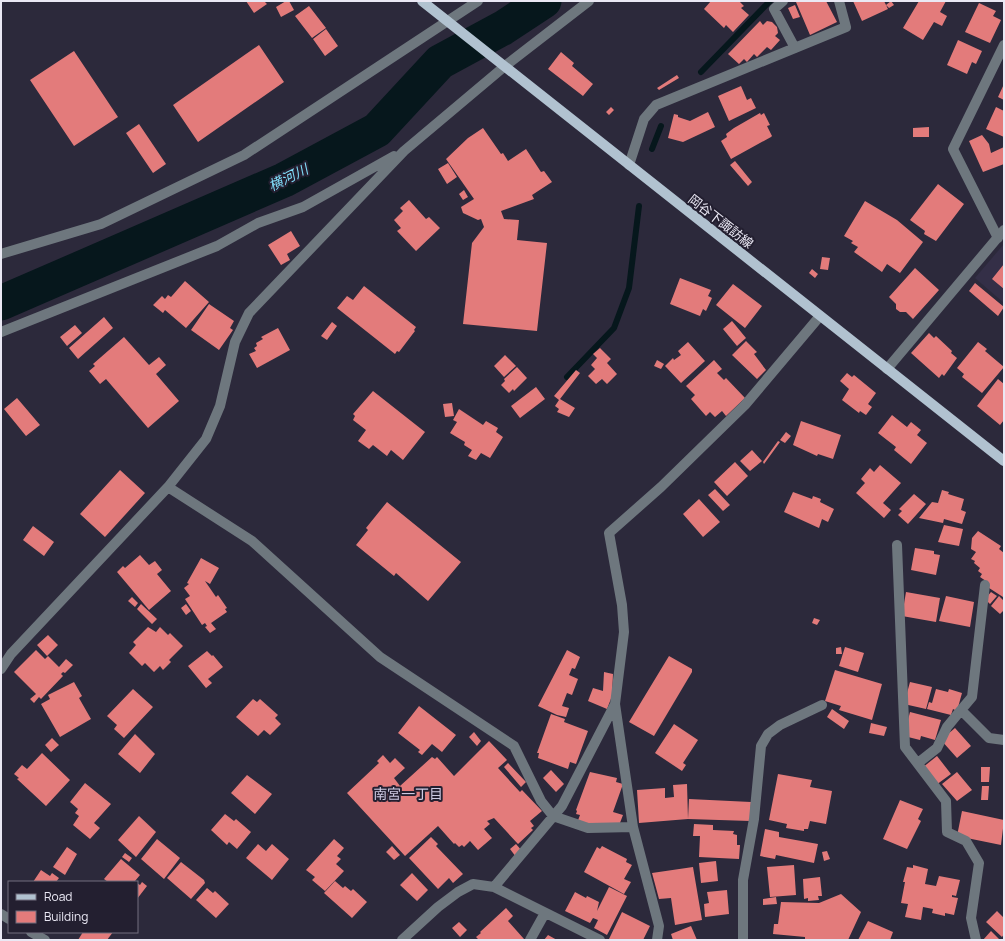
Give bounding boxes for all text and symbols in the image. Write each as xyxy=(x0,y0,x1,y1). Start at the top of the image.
water label: 横河川 xyxy=(265,158,313,195)
street label: 岡谷下諏訪線 xyxy=(685,190,757,252)
district label: 南宮一丁目 xyxy=(373,784,443,803)
legend xyxy=(8,881,138,933)
text: Road xyxy=(44,888,72,905)
text: Building xyxy=(44,908,88,925)

